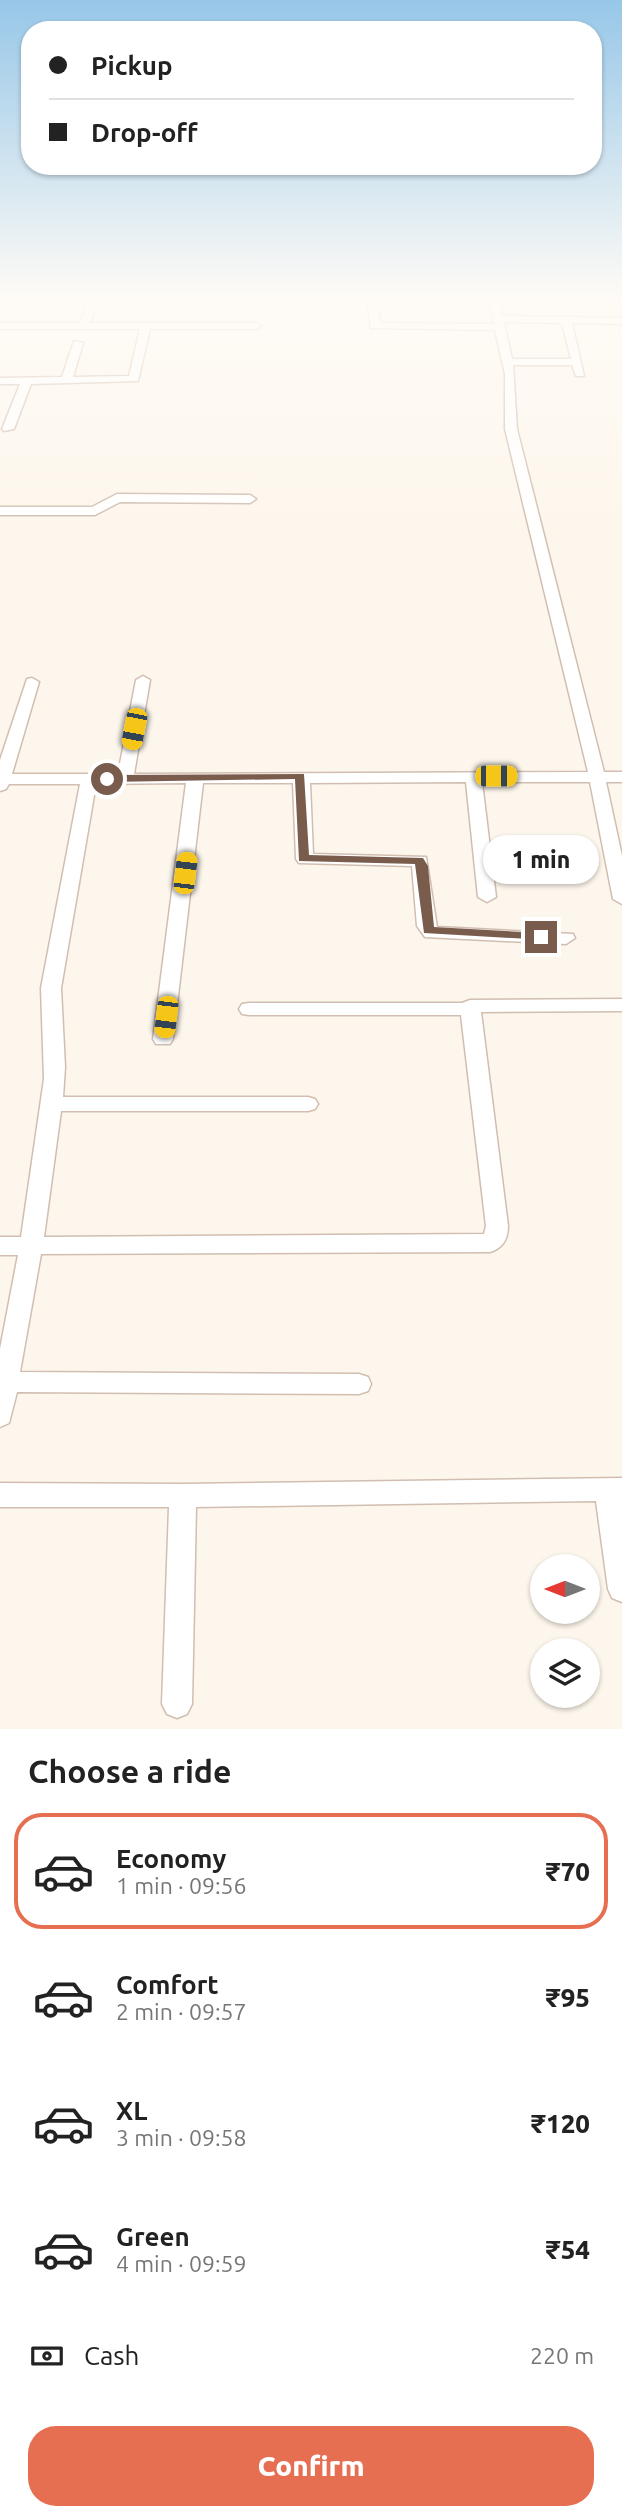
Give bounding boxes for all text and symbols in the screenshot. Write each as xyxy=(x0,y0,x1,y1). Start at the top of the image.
text: Pickup xyxy=(91,51,173,80)
text: Drop-off xyxy=(91,118,198,147)
car xyxy=(120,706,149,752)
route start xyxy=(91,763,123,795)
car xyxy=(476,766,518,787)
callout: 1 min xyxy=(483,836,599,884)
text: 1 min xyxy=(512,847,570,872)
car xyxy=(173,851,198,895)
route end xyxy=(525,921,557,953)
car xyxy=(154,995,179,1039)
north arrow xyxy=(530,1554,600,1624)
map controls xyxy=(530,1554,600,1708)
button: layers xyxy=(530,1638,600,1708)
text: Choose a ride xyxy=(28,1753,231,1789)
icon: car xyxy=(32,1840,95,1903)
text: Economy xyxy=(116,1844,226,1873)
text: ₹70 xyxy=(546,1857,590,1886)
text: 1 min · 09:56 xyxy=(116,1873,247,1898)
icon: car xyxy=(32,1966,95,2029)
text: Comfort xyxy=(116,1970,219,1999)
text: ₹95 xyxy=(546,1983,590,2012)
text: 2 min · 09:57 xyxy=(116,1999,247,2024)
icon: car xyxy=(32,2092,95,2155)
text: XL xyxy=(116,2096,147,2125)
text: ₹120 xyxy=(531,2109,590,2138)
text: 3 min · 09:58 xyxy=(116,2125,247,2150)
icon: car xyxy=(32,2218,95,2281)
text: Green xyxy=(116,2222,190,2251)
text: ₹54 xyxy=(546,2235,590,2264)
text: 4 min · 09:59 xyxy=(116,2251,247,2276)
icon: cash xyxy=(28,2337,66,2375)
text: Cash xyxy=(84,2341,139,2370)
text: 220 m xyxy=(530,2343,594,2368)
button: Confirm xyxy=(28,2426,594,2506)

